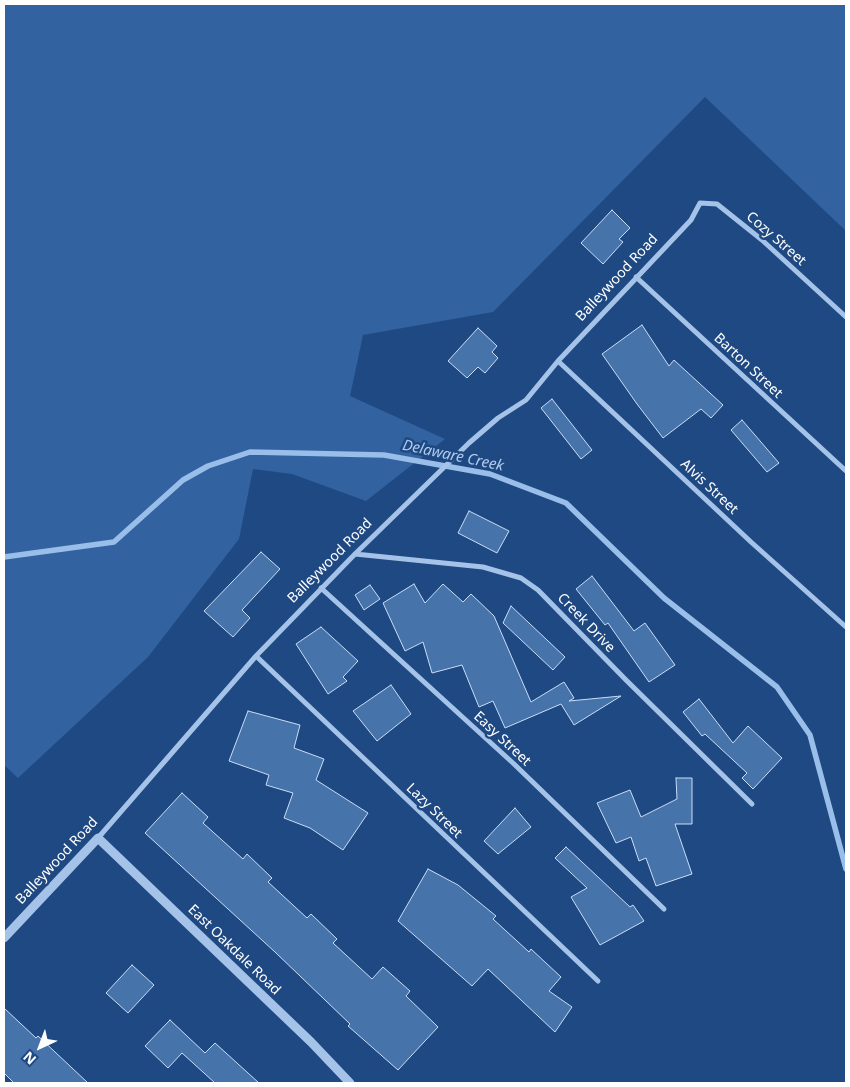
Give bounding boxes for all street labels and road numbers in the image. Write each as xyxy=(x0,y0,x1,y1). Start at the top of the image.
street label: Cozy Street xyxy=(743,209,809,269)
street label: Balleywood Road xyxy=(572,231,662,325)
street label: Barton Street xyxy=(710,330,786,402)
street label: Alvis Street xyxy=(677,456,741,518)
street label: Balleywood Road xyxy=(284,515,376,607)
street label: Creek Drive xyxy=(554,590,618,656)
street label: Easy Street xyxy=(470,708,534,770)
street label: Lazy Street xyxy=(402,780,466,842)
street label: Balleywood Road xyxy=(12,814,102,908)
street label: East Oakdale Road xyxy=(184,901,284,999)

